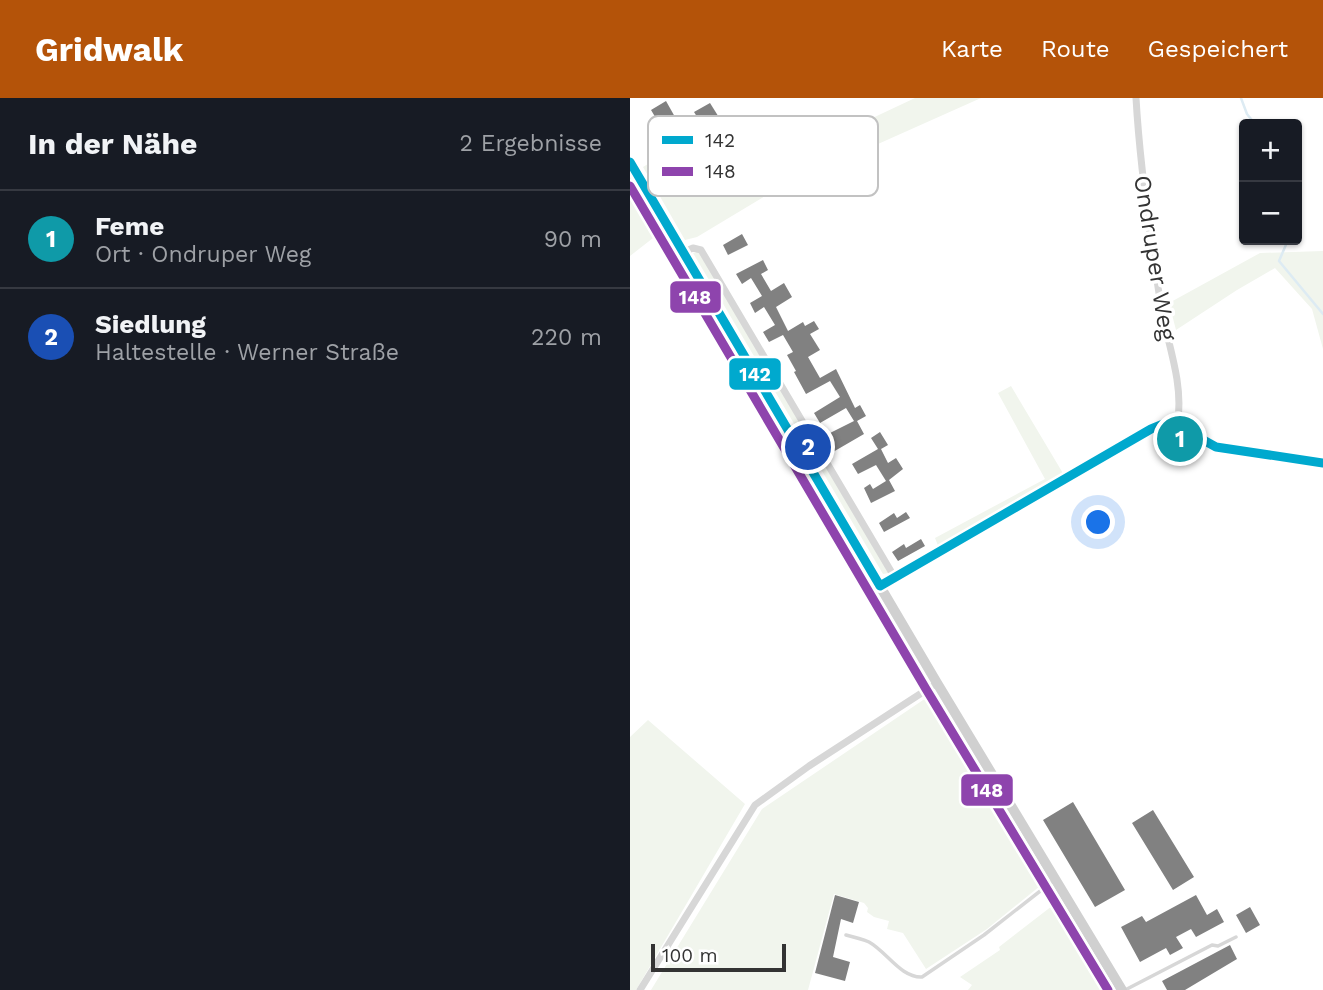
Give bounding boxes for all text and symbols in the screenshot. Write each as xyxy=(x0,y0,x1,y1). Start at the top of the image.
text: Gridwalk xyxy=(35,30,183,69)
text: Karte xyxy=(941,35,1003,63)
text: Route xyxy=(1041,35,1110,63)
text: Gespeichert xyxy=(1148,35,1288,63)
legend xyxy=(648,116,878,196)
map controls xyxy=(1239,119,1302,245)
button: + xyxy=(1239,119,1302,182)
text: In der Nähe xyxy=(28,126,197,161)
text: 142 xyxy=(705,129,735,152)
text: 2 Ergebnisse xyxy=(459,130,602,157)
text: 148 xyxy=(705,160,736,183)
street label: Ondruper Weg xyxy=(1128,173,1182,343)
button: − xyxy=(1239,182,1302,245)
text: Feme xyxy=(95,211,164,241)
text: 1 xyxy=(46,226,56,253)
text: 90 m xyxy=(544,226,602,253)
text: Ort · Ondruper Weg xyxy=(95,241,311,268)
line badge: 148 xyxy=(669,280,722,314)
text: 148 xyxy=(679,286,711,309)
text: Siedlung xyxy=(95,309,206,339)
text: 2 xyxy=(44,324,58,351)
text: 220 m xyxy=(531,324,602,351)
text: Haltestelle · Werner Straße xyxy=(95,339,399,366)
line badge: 142 xyxy=(728,357,782,391)
text: 142 xyxy=(739,363,771,386)
pin: 1 xyxy=(1157,413,1203,465)
pin: 2 xyxy=(785,421,831,473)
your location xyxy=(1081,505,1115,539)
line badge: 148 xyxy=(960,773,1014,807)
text: 148 xyxy=(971,779,1003,802)
scale bar xyxy=(651,941,786,973)
text: 100 m xyxy=(662,944,718,967)

